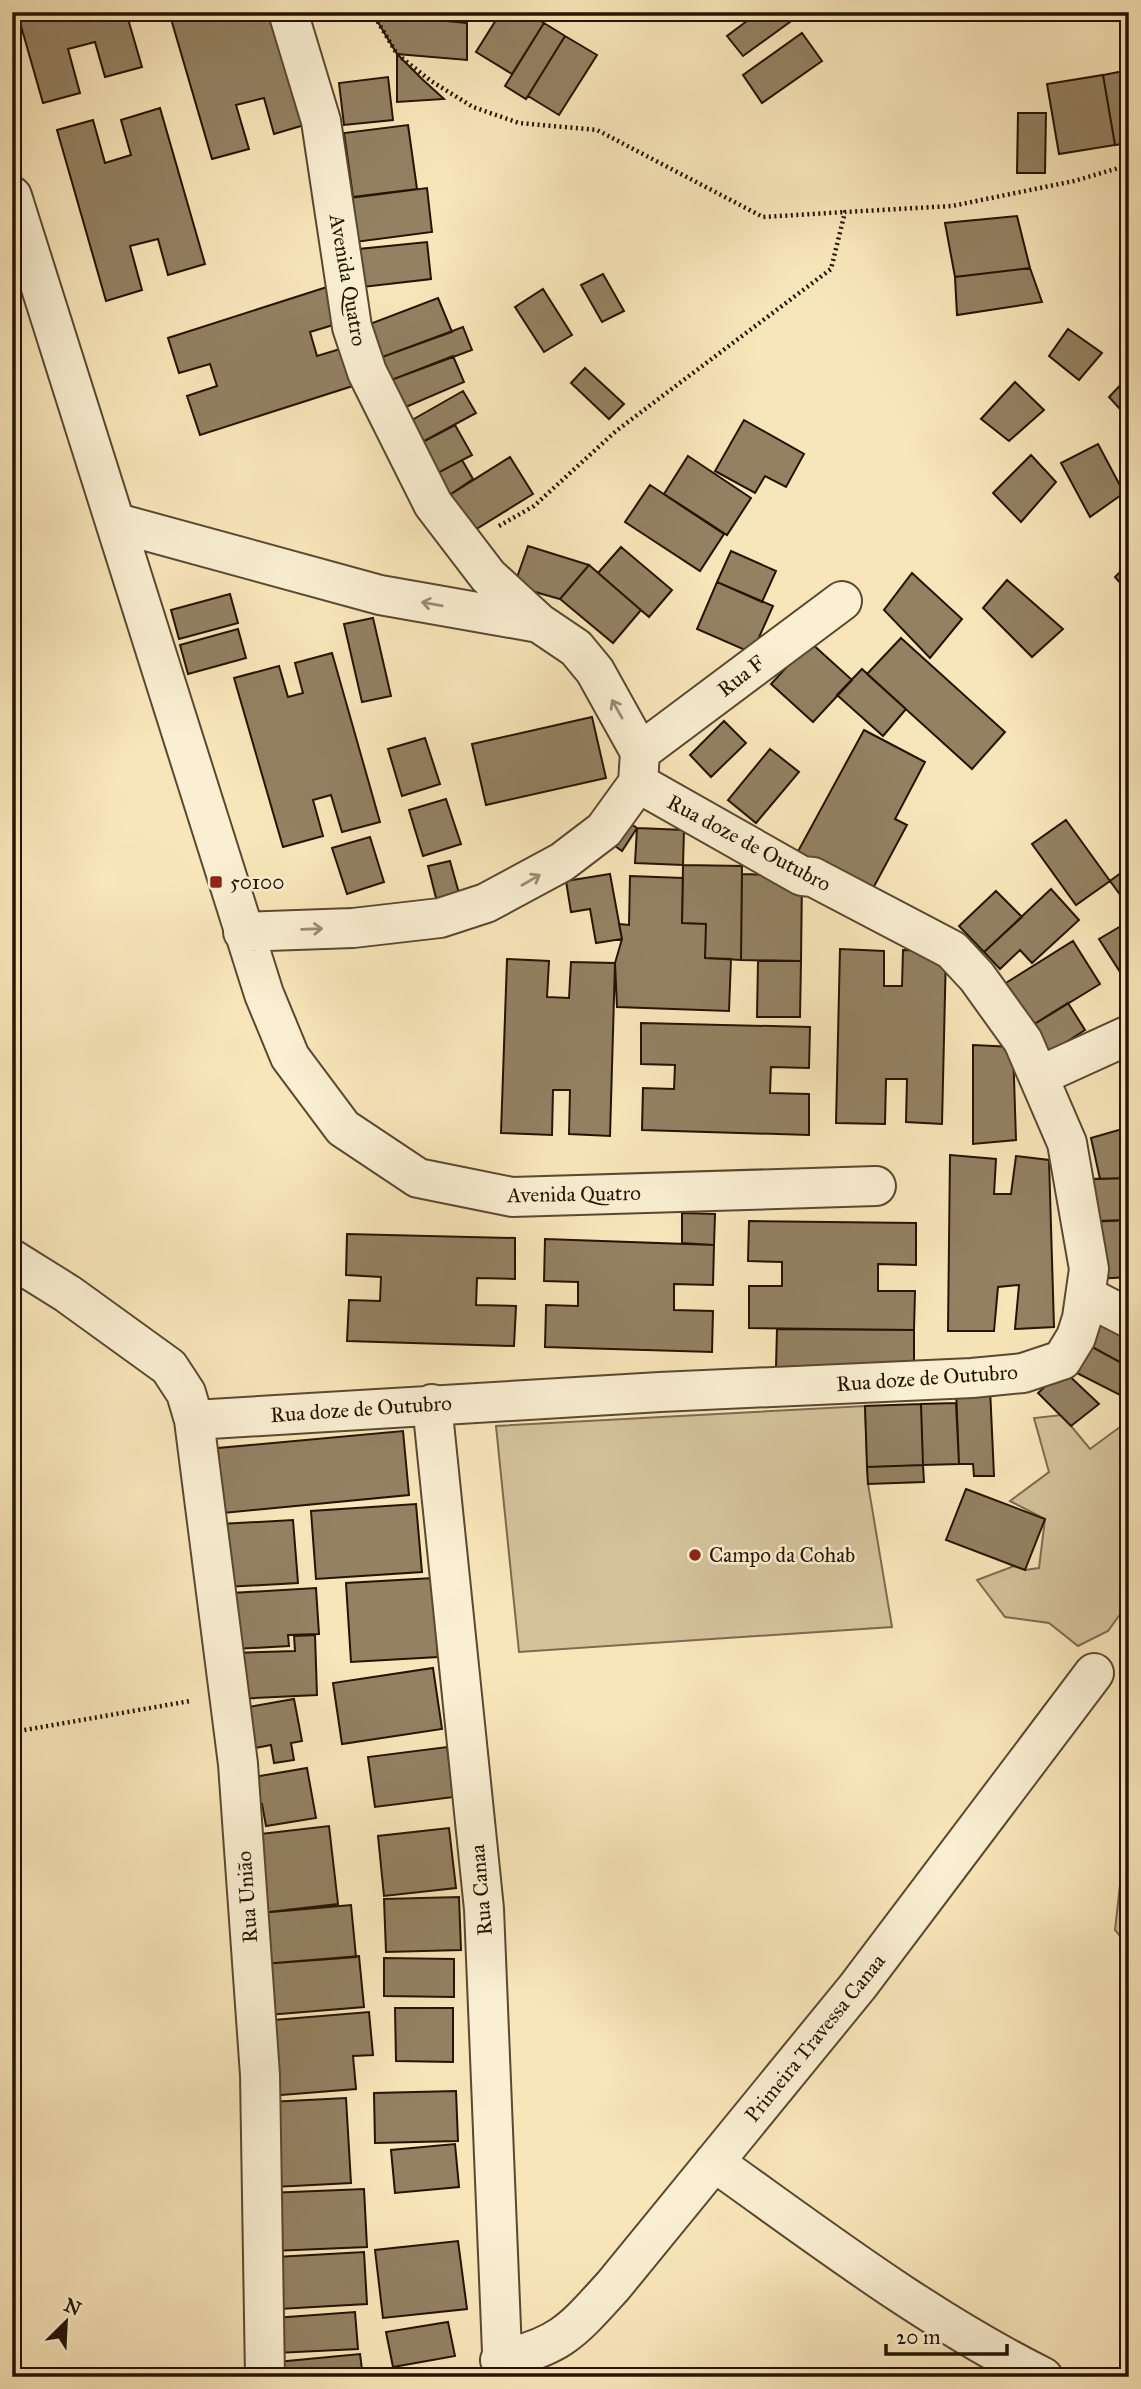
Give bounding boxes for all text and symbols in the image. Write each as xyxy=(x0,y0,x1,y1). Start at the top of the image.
street label: Avenida Quatro xyxy=(323,211,372,348)
one-way arrow xyxy=(421,597,443,611)
street label: Rua F xyxy=(712,649,770,703)
one-way arrow xyxy=(610,699,623,720)
street label: Rua doze de Outubro xyxy=(663,789,836,897)
place label: 50100 xyxy=(230,869,284,895)
one-way arrow xyxy=(520,873,540,887)
marker: 50100 xyxy=(208,874,224,890)
one-way arrow xyxy=(300,923,323,936)
street label: Avenida Quatro xyxy=(506,1180,641,1208)
street label: Rua doze de Outubro xyxy=(835,1359,1019,1397)
street label: Rua doze de Outubro xyxy=(269,1390,453,1428)
place label: Campo da Cohab xyxy=(709,1542,855,1568)
marker: Campo da Cohab xyxy=(687,1547,703,1563)
street label: Rua Canaa xyxy=(464,1843,498,1937)
street label: Rua União xyxy=(231,1850,263,1944)
street label: Primeira Travessa Canaa xyxy=(739,1949,891,2127)
north arrow xyxy=(32,2288,102,2358)
text: N xyxy=(61,2293,85,2321)
scale bar xyxy=(886,2312,1006,2356)
text: 20 m xyxy=(896,2324,941,2350)

